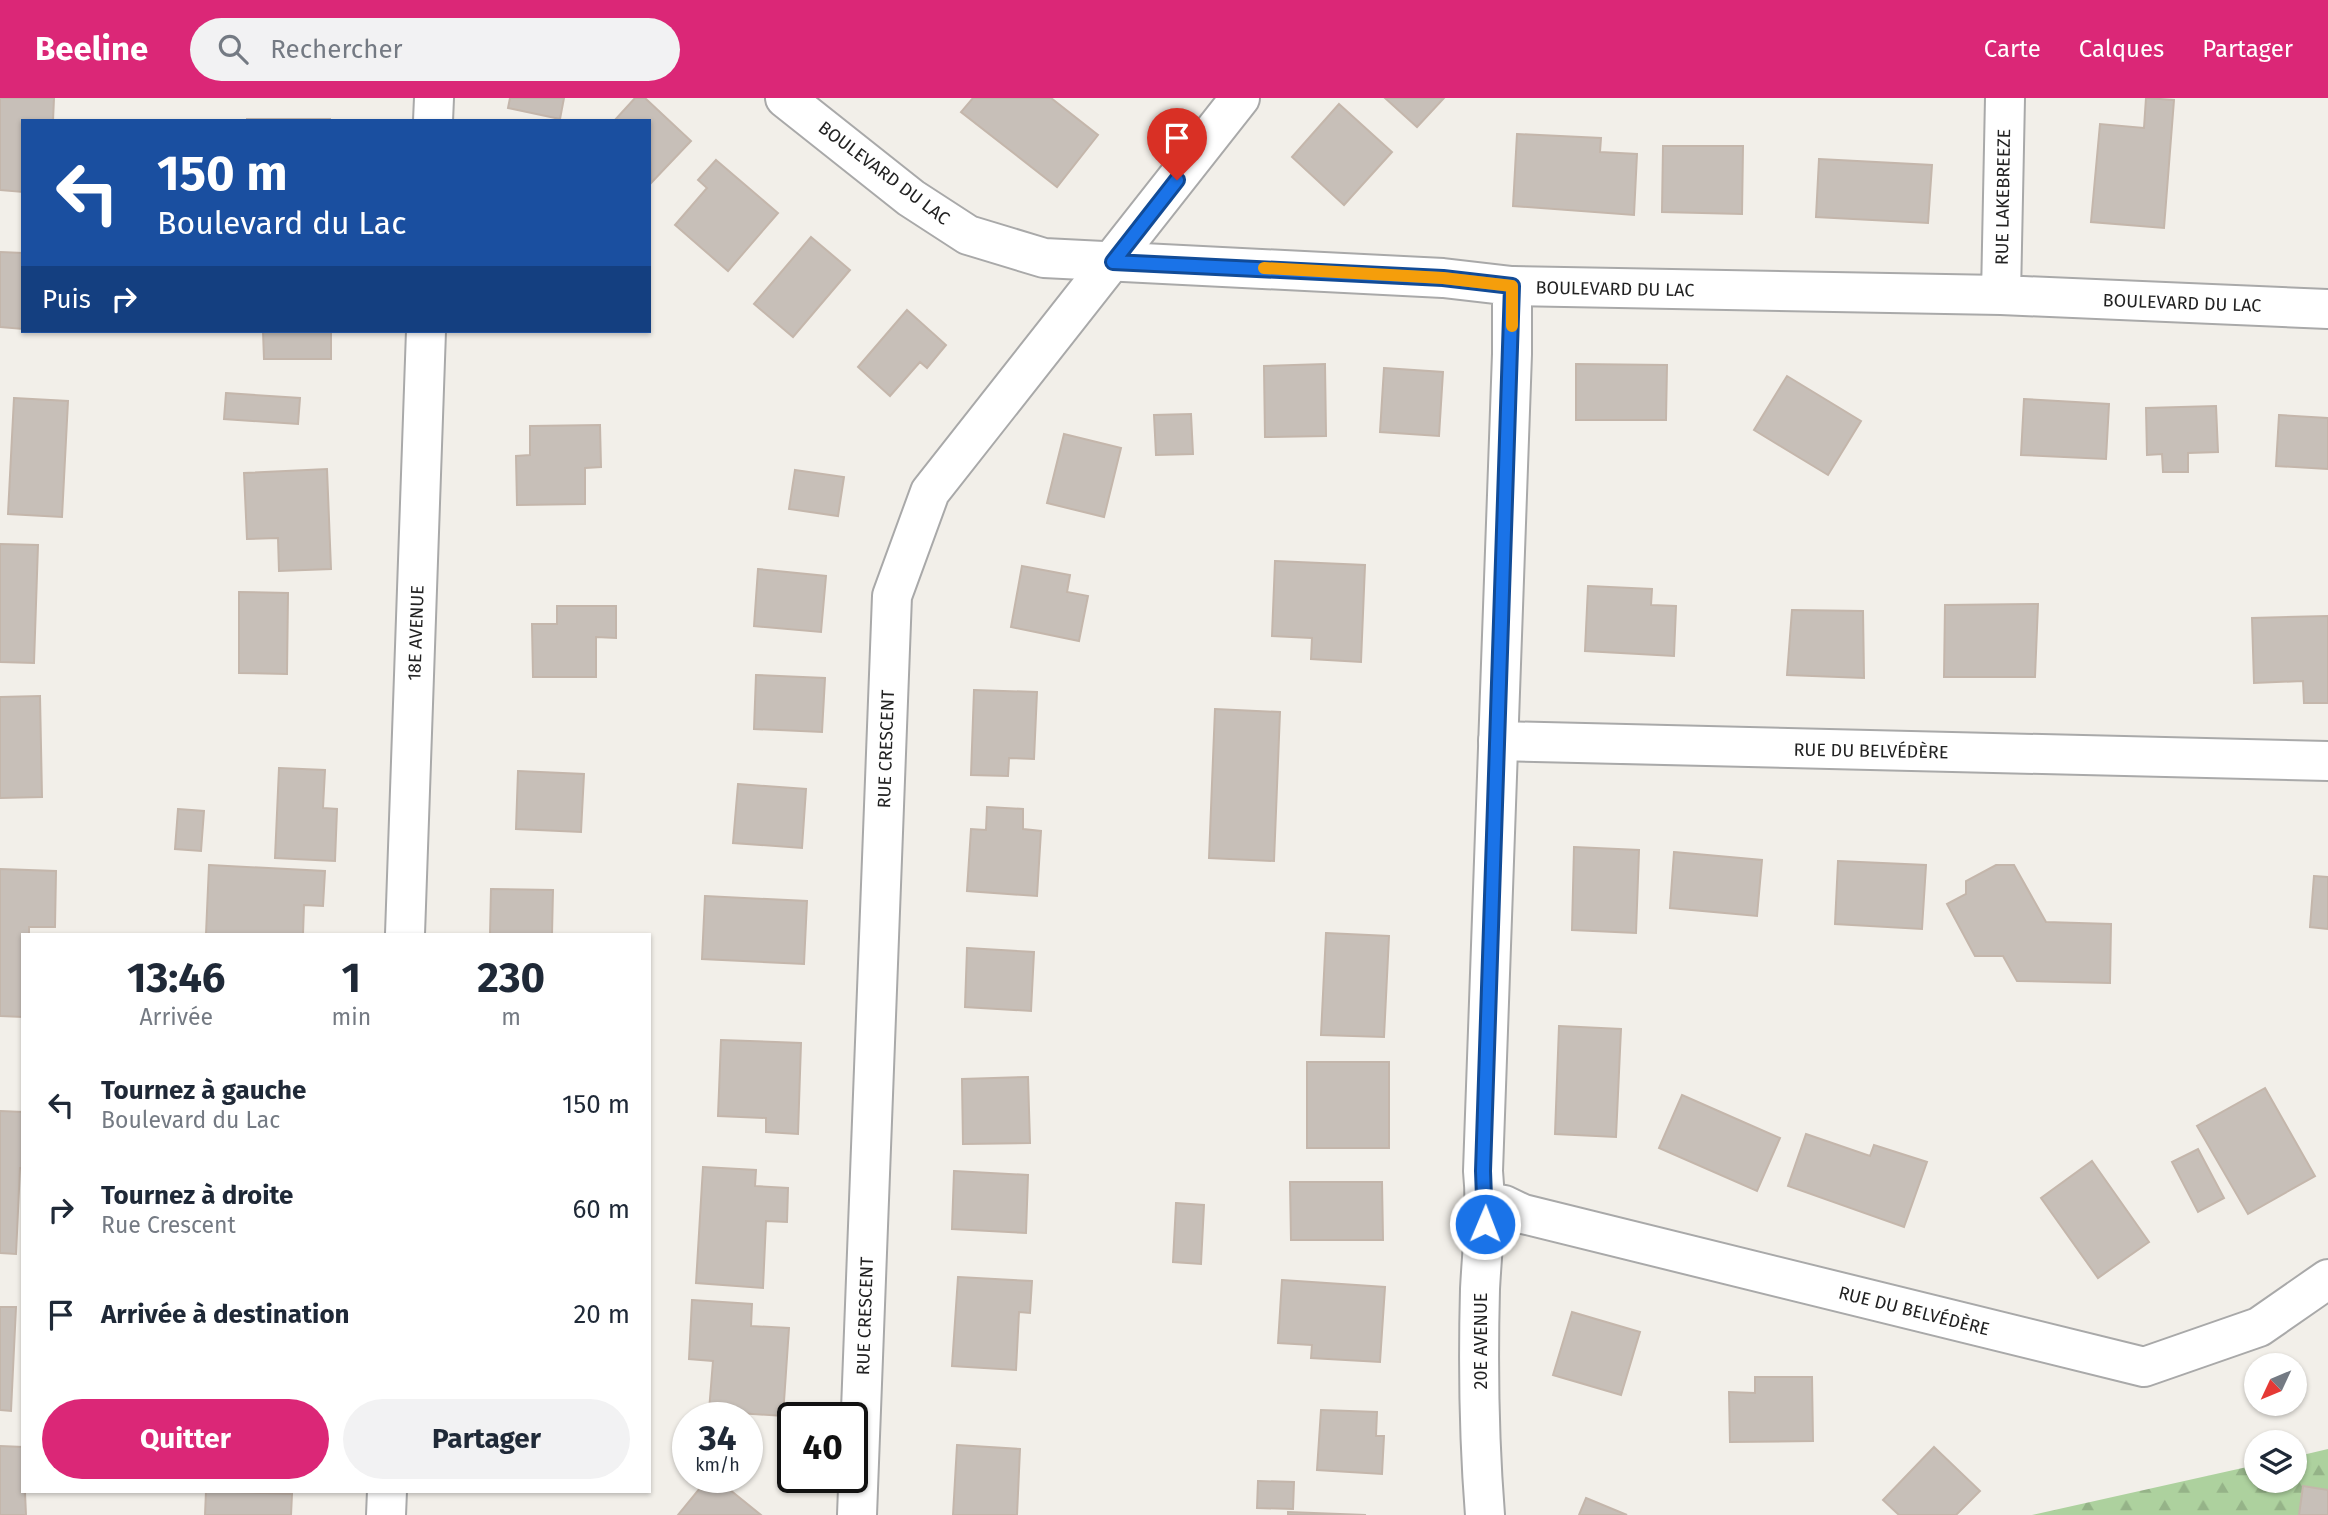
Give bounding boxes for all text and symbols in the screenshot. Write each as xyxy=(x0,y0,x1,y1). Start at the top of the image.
search box xyxy=(190,18,680,81)
text: Beeline xyxy=(35,29,148,69)
icon: search xyxy=(214,30,252,68)
text: Rechercher xyxy=(270,34,403,65)
text: Carte xyxy=(1984,35,2041,63)
text: Calques xyxy=(2079,35,2164,63)
text: Partager xyxy=(2202,35,2293,63)
pin xyxy=(1147,108,1207,180)
street label: BOULEVARD DU LAC xyxy=(814,116,954,230)
icon: arrive xyxy=(1158,119,1196,157)
street label: RUE LAKEBREEZE xyxy=(1991,129,2015,265)
text: 150 m xyxy=(157,144,288,203)
icon: left xyxy=(42,147,133,238)
text: Boulevard du Lac xyxy=(157,204,407,242)
street label: BOULEVARD DU LAC xyxy=(1535,277,1695,301)
icon: right xyxy=(105,280,143,318)
text: Puis xyxy=(42,284,91,315)
street label: BOULEVARD DU LAC xyxy=(2102,289,2262,317)
street label: 18E AVENUE xyxy=(403,585,429,681)
street label: RUE CRESCENT xyxy=(873,689,899,809)
street label: RUE DU BELVÉDÈRE xyxy=(1793,738,1949,763)
text: 13:46 xyxy=(127,953,226,1003)
text: 1 xyxy=(342,953,361,1003)
text: 230 xyxy=(477,953,545,1003)
text: Arrivée xyxy=(139,1003,213,1031)
text: min xyxy=(332,1003,371,1031)
text: m xyxy=(501,1003,521,1031)
text: Tournez à gauche xyxy=(101,1075,306,1106)
icon: left xyxy=(42,1086,80,1124)
text: 150 m xyxy=(562,1089,630,1120)
text: Boulevard du Lac xyxy=(101,1106,280,1134)
text: Tournez à droite xyxy=(101,1180,293,1211)
position arrow xyxy=(1448,1187,1522,1261)
icon: right xyxy=(42,1191,80,1229)
text: 60 m xyxy=(572,1194,630,1225)
text: Rue Crescent xyxy=(101,1211,236,1239)
street label: RUE CRESCENT xyxy=(852,1256,878,1376)
street label: RUE DU BELVÉDÈRE xyxy=(1836,1281,1992,1340)
street label: 20E AVENUE xyxy=(1470,1293,1492,1389)
icon: arrive xyxy=(42,1296,80,1334)
text: Arrivée à destination xyxy=(101,1299,350,1330)
text: 20 m xyxy=(573,1299,630,1330)
north arrow xyxy=(2244,1353,2306,1416)
map controls xyxy=(2244,1353,2307,1493)
button: Quitter xyxy=(42,1399,329,1479)
button: Partager xyxy=(343,1399,630,1479)
speed limit sign: 40 xyxy=(777,1402,868,1493)
text: 34 xyxy=(699,1417,736,1459)
button: layers xyxy=(2244,1430,2307,1493)
text: km/h xyxy=(695,1454,740,1476)

